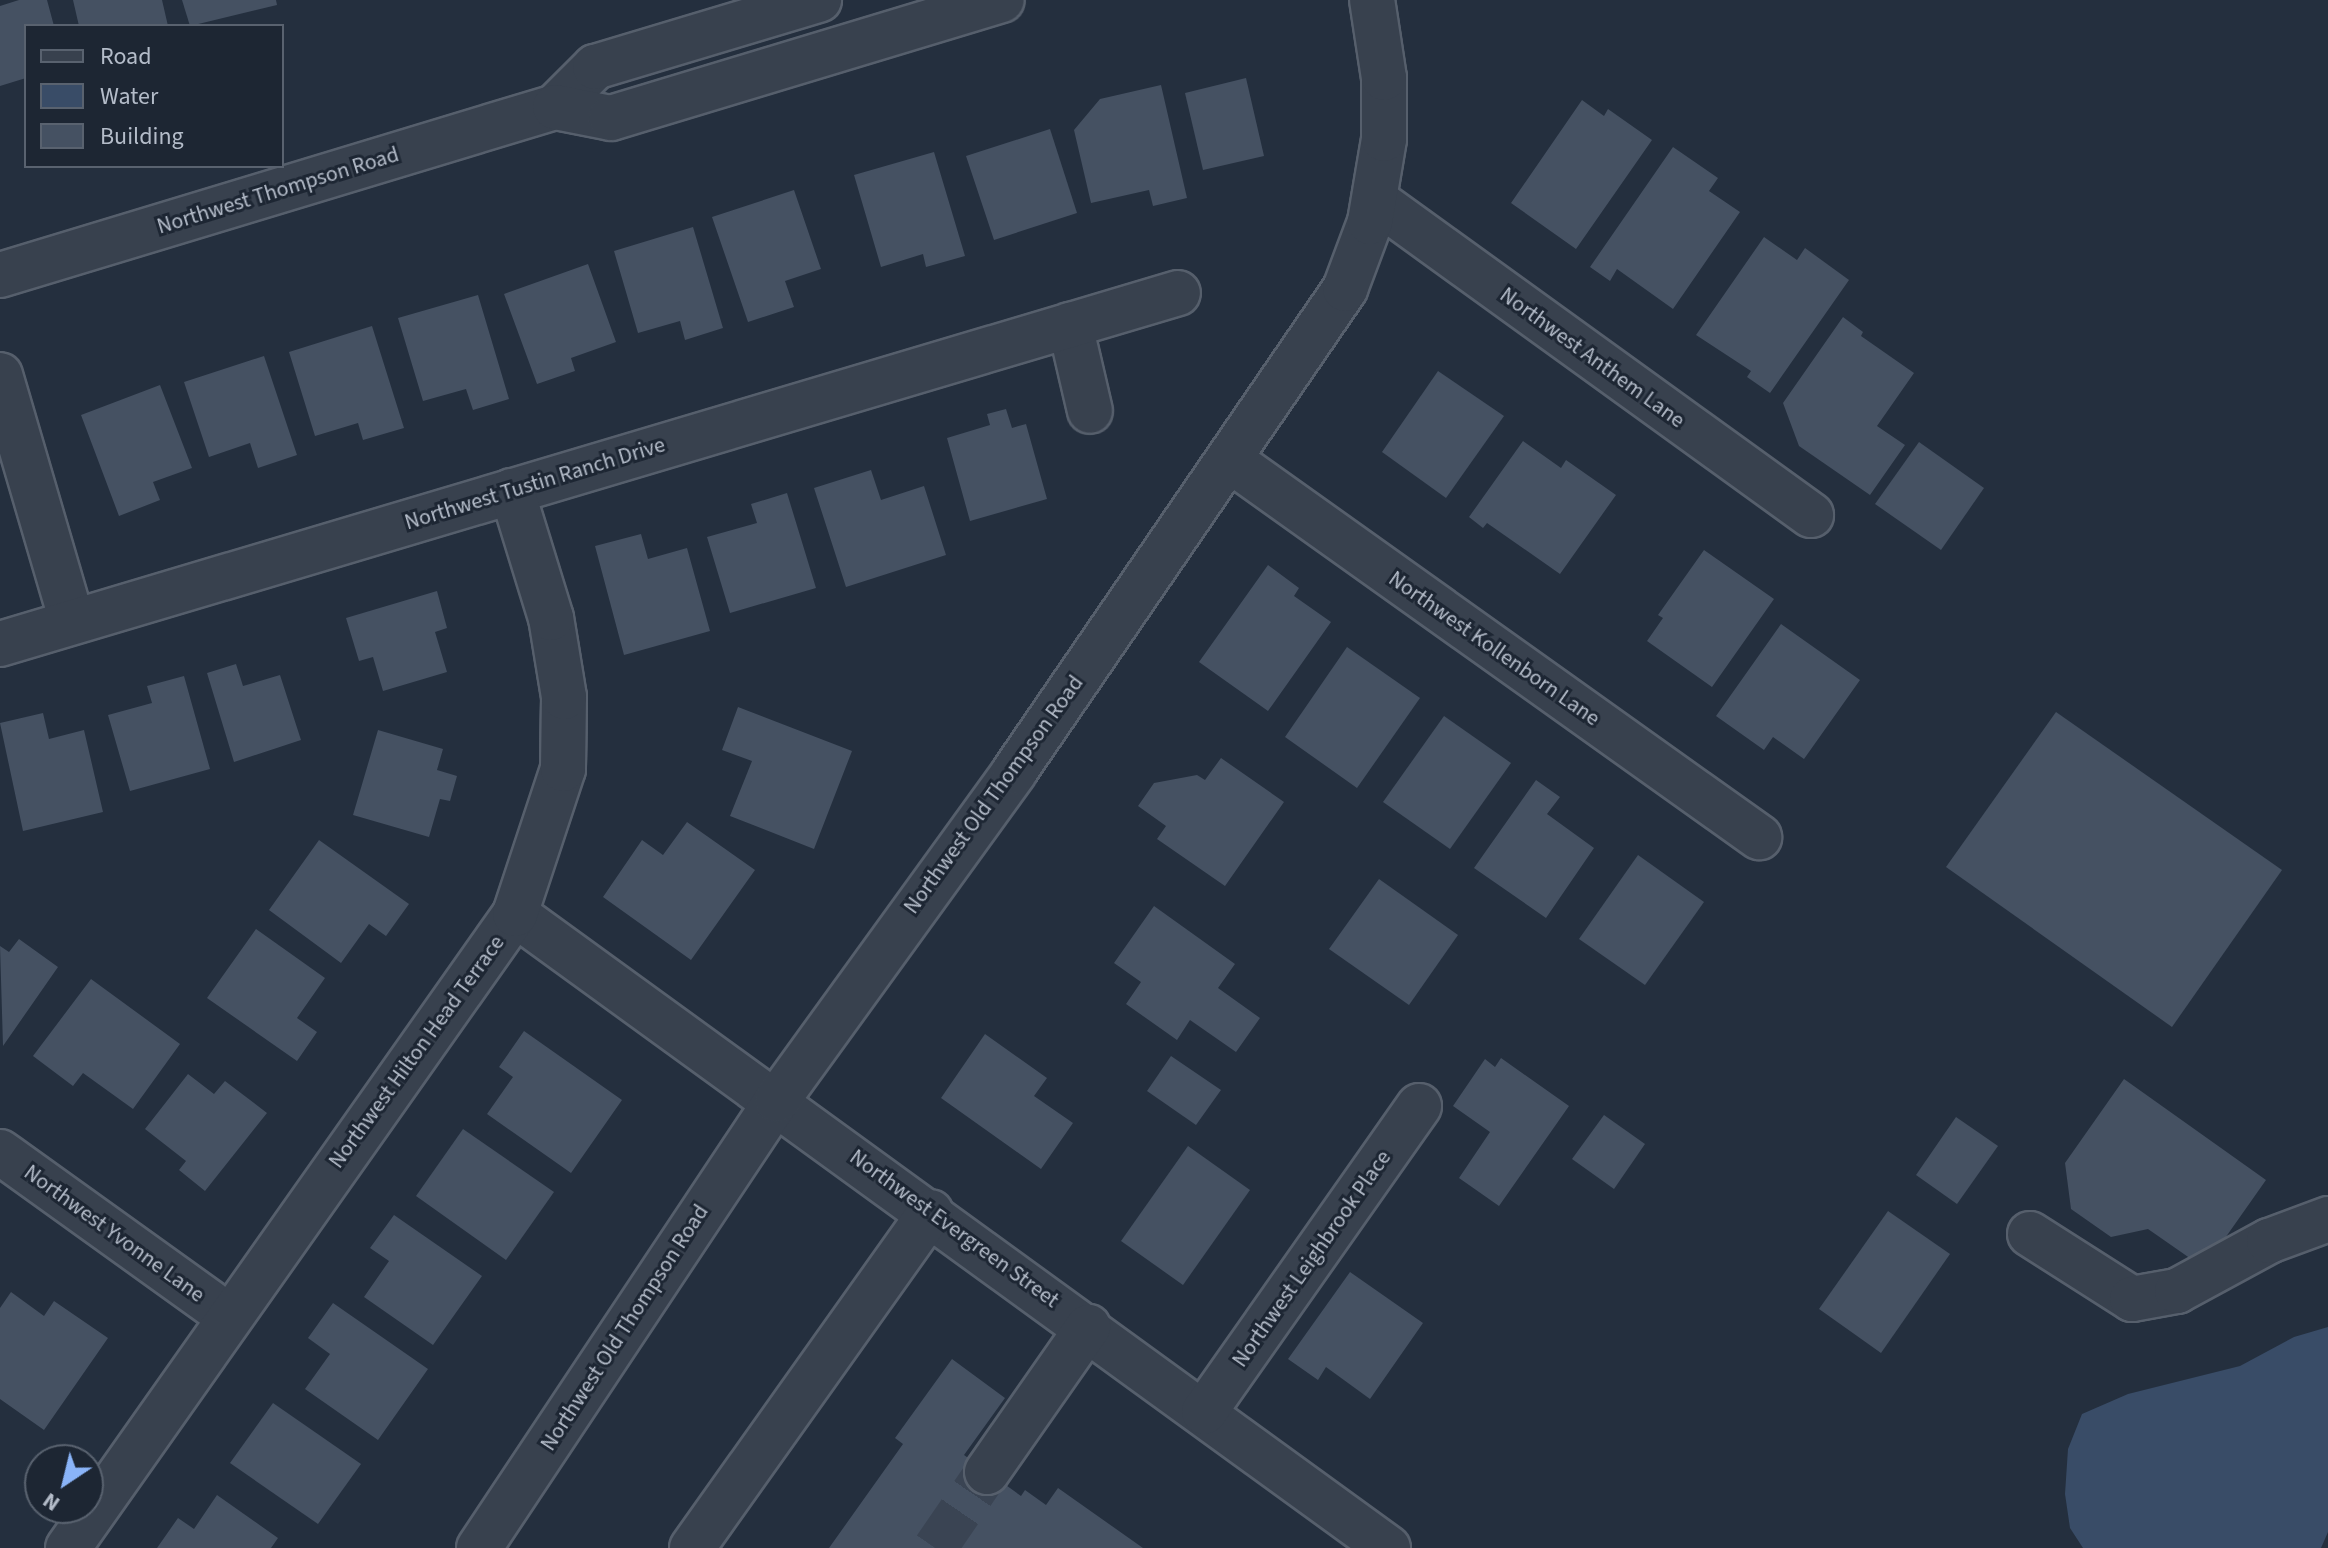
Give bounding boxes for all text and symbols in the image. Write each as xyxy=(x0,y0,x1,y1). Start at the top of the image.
legend xyxy=(24,24,284,168)
text: Road xyxy=(100,39,152,74)
text: Water xyxy=(100,79,158,114)
text: Building xyxy=(100,119,184,154)
street label: Northwest Thompson Road xyxy=(154,142,402,240)
street label: Northwest Anthem Lane xyxy=(1494,282,1690,434)
street label: Northwest Tustin Ranch Drive xyxy=(402,432,668,536)
street label: Northwest Kollenborn Lane xyxy=(1383,566,1605,732)
street label: Northwest Old Thompson Road xyxy=(899,671,1089,919)
street label: Northwest Hilton Head Terrace xyxy=(324,930,510,1174)
street label: Northwest Evergreen Street xyxy=(844,1144,1064,1314)
street label: Northwest Leighbrook Place xyxy=(1227,1146,1397,1372)
street label: Northwest Yvonne Lane xyxy=(19,1160,209,1308)
street label: Northwest Old Thompson Road xyxy=(535,1200,715,1456)
north arrow xyxy=(24,1444,104,1524)
text: N xyxy=(36,1485,67,1519)

